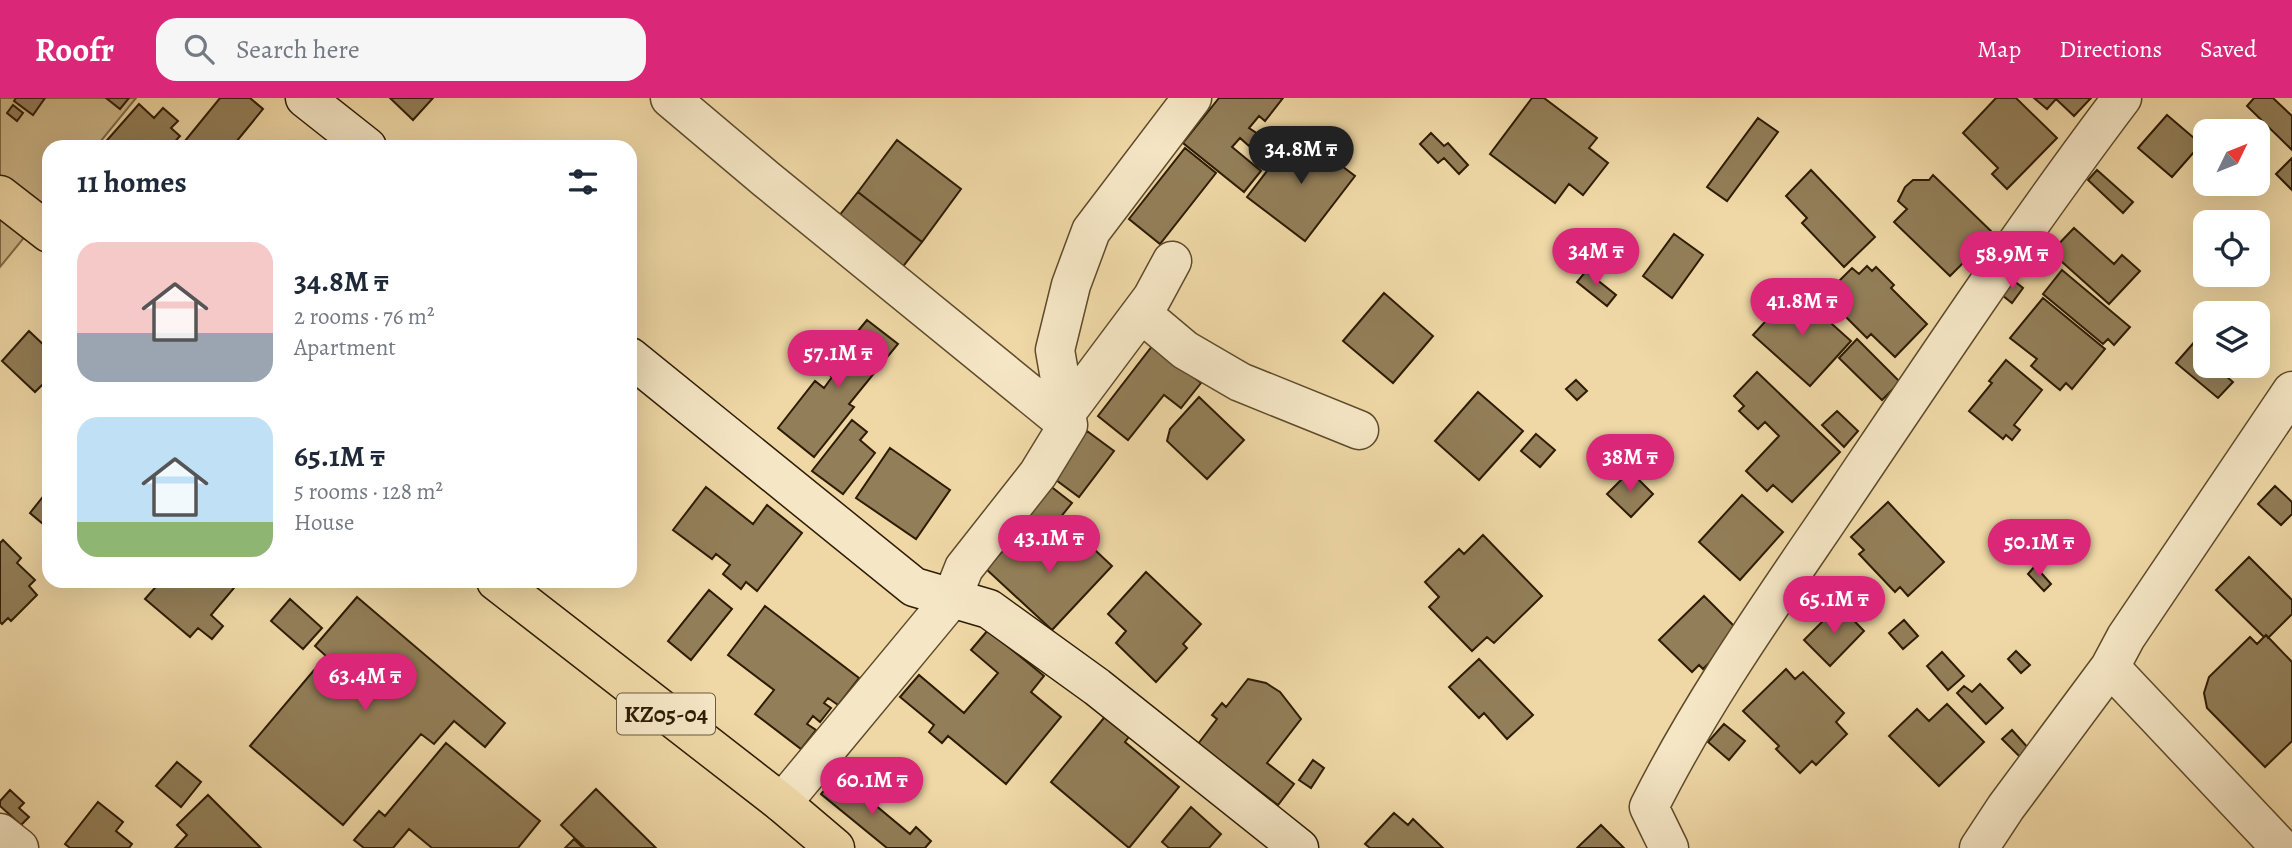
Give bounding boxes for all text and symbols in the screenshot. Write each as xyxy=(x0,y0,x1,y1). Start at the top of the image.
search box xyxy=(156,18,646,81)
text: Roofr xyxy=(35,27,114,72)
icon: search xyxy=(180,30,218,68)
text: Search here xyxy=(236,32,360,67)
text: Map xyxy=(1977,33,2021,65)
text: Directions xyxy=(2059,33,2162,65)
text: Saved xyxy=(2200,33,2257,65)
north arrow xyxy=(2193,119,2270,196)
map controls xyxy=(2193,119,2270,378)
pin: 34.8M ₸ xyxy=(1236,126,1366,186)
text: 34.8M ₸ xyxy=(1265,133,1337,164)
text: 11 homes xyxy=(77,162,187,202)
icon: filters xyxy=(564,163,602,201)
button: locate xyxy=(2193,210,2270,287)
pin: 34M ₸ xyxy=(1547,228,1645,288)
pin: 58.9M ₸ xyxy=(1947,232,2077,291)
text: 34M ₸ xyxy=(1568,235,1624,266)
text: 58.9M ₸ xyxy=(1976,238,2048,269)
text: 34.8M ₸ xyxy=(294,261,389,301)
icon: home xyxy=(133,270,217,354)
pin: 41.8M ₸ xyxy=(1737,278,1867,338)
text: 41.8M ₸ xyxy=(1766,285,1838,316)
text: 2 rooms · 76 m² xyxy=(294,301,435,332)
button: layers xyxy=(2193,301,2270,378)
pin: 57.1M ₸ xyxy=(773,330,903,390)
text: Apartment xyxy=(294,332,396,363)
text: 57.1M ₸ xyxy=(804,337,872,368)
pin: 38M ₸ xyxy=(1581,434,1679,494)
text: 65.1M ₸ xyxy=(294,436,385,476)
text: 38M ₸ xyxy=(1602,441,1658,472)
icon: home xyxy=(133,445,217,529)
text: 5 rooms · 128 m² xyxy=(294,476,443,507)
text: House xyxy=(294,507,354,538)
pin: 43.1M ₸ xyxy=(984,516,1114,575)
pin: 50.1M ₸ xyxy=(1974,519,2104,579)
text: 43.1M ₸ xyxy=(1014,522,1084,553)
text: 50.1M ₸ xyxy=(2004,526,2074,557)
pin: 65.1M ₸ xyxy=(1769,576,1899,636)
text: 65.1M ₸ xyxy=(1799,583,1869,614)
pin: 63.4M ₸ xyxy=(300,654,430,713)
text: 63.4M ₸ xyxy=(329,660,401,691)
road number: KZ05-04 xyxy=(617,694,715,734)
pin: 60.1M ₸ xyxy=(807,758,937,817)
text: 60.1M ₸ xyxy=(836,764,908,795)

